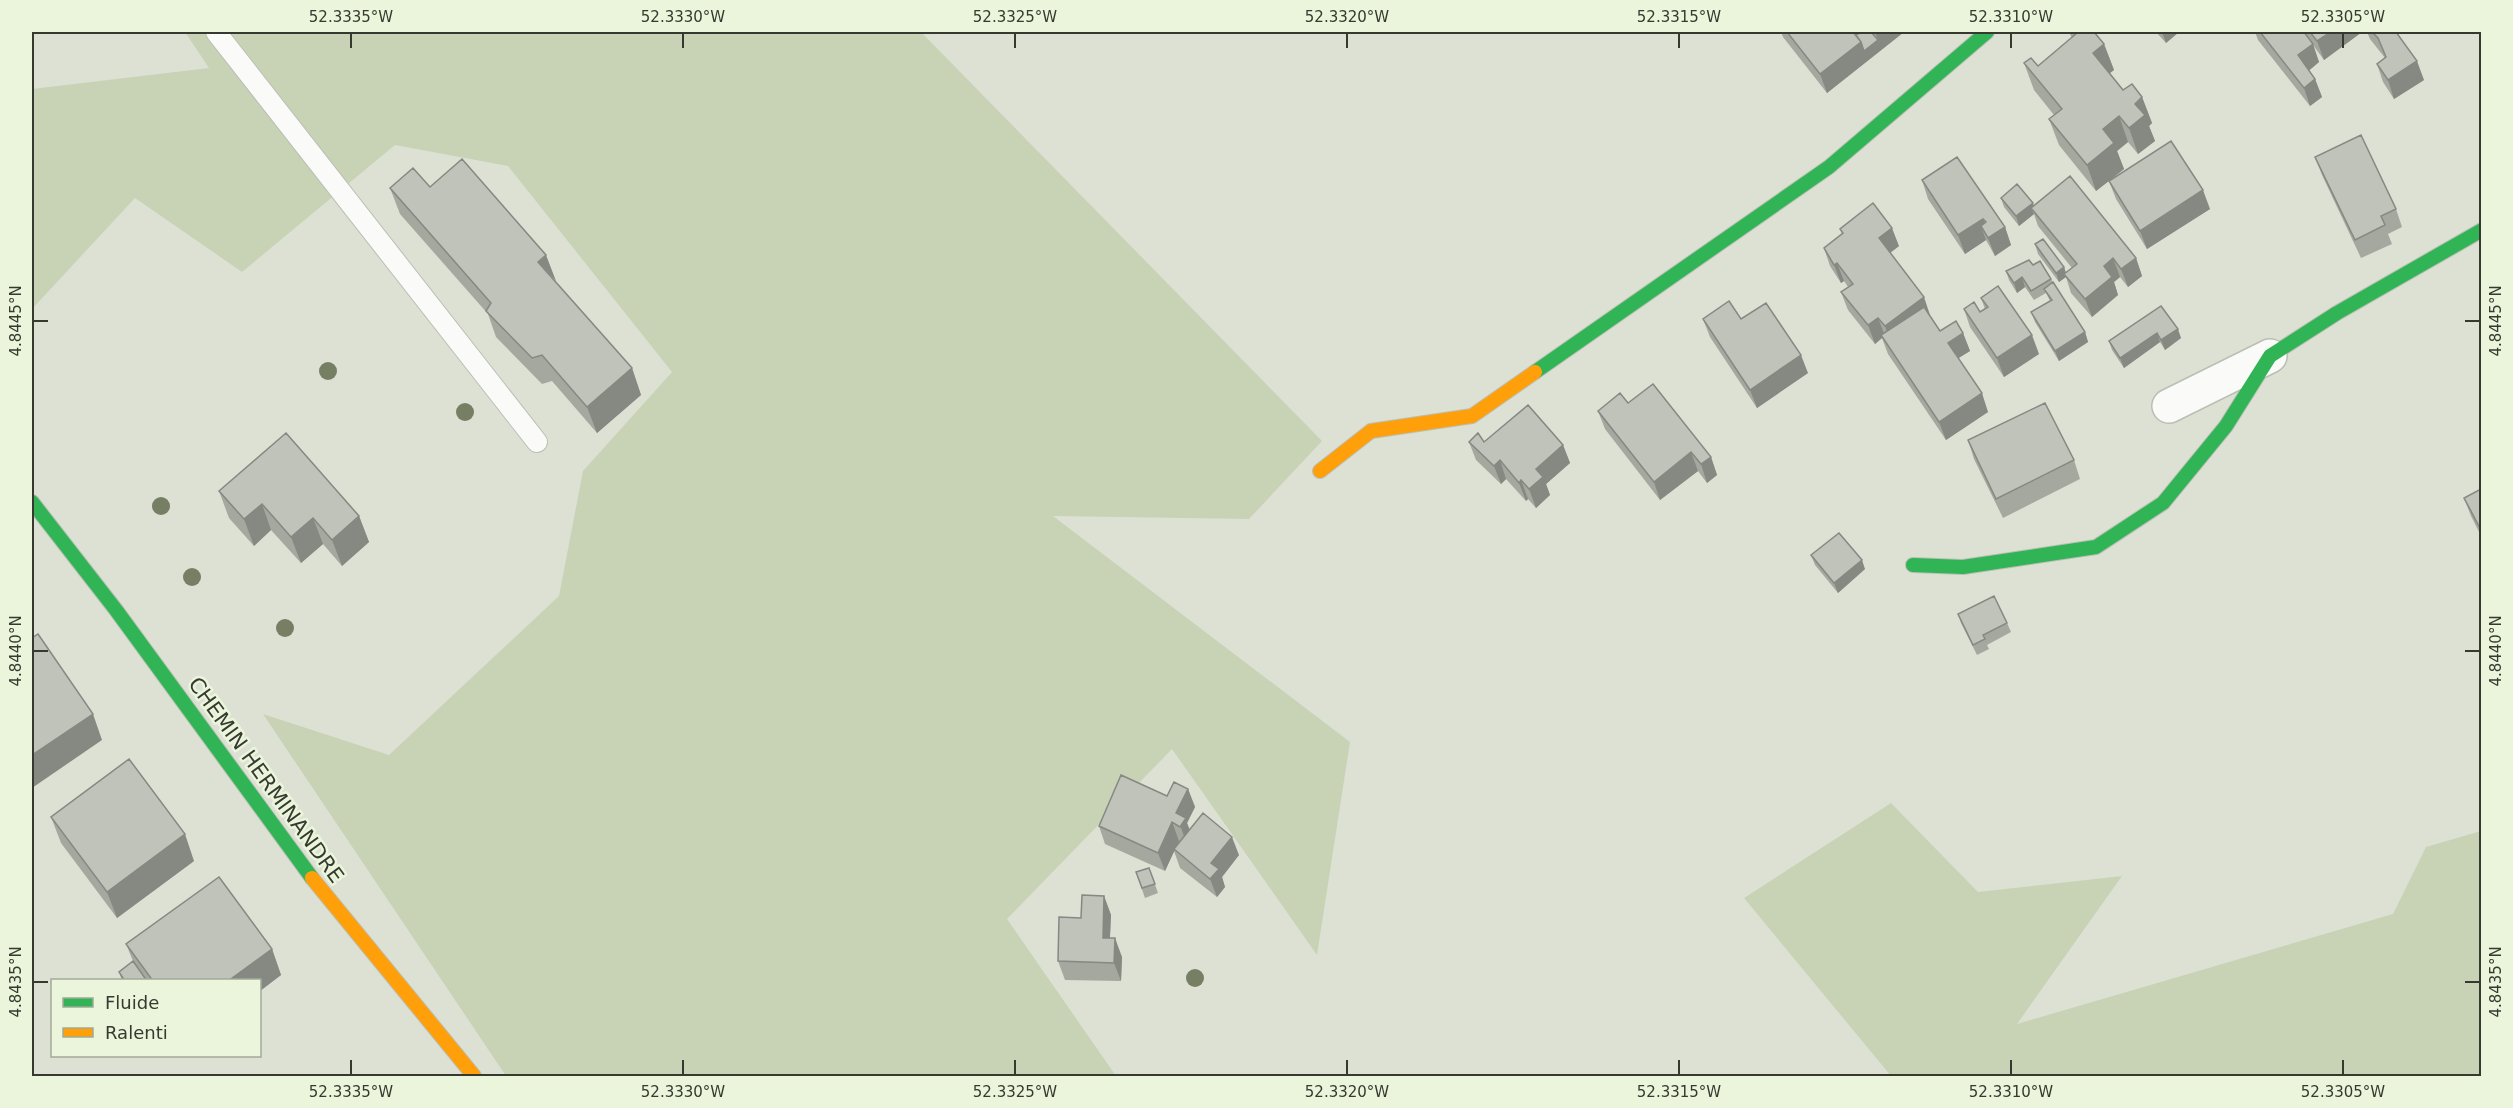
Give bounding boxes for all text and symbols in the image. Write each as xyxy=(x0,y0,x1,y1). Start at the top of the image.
text: 52.3335°W xyxy=(309,8,393,26)
text: 52.3330°W xyxy=(641,8,725,26)
text: 52.3325°W xyxy=(973,8,1057,26)
text: 52.3320°W xyxy=(1305,8,1389,26)
text: 52.3315°W xyxy=(1637,8,1721,26)
text: 52.3310°W xyxy=(1969,8,2053,26)
text: 52.3305°W xyxy=(2301,8,2385,26)
text: 4.8445°N xyxy=(7,285,25,357)
text: 4.8445°N xyxy=(2487,285,2505,357)
text: 4.8440°N xyxy=(7,615,25,687)
text: 4.8440°N xyxy=(2487,615,2505,687)
street label: CHEMIN HERMINANDRE xyxy=(183,673,349,887)
text: 4.8435°N xyxy=(7,946,25,1018)
text: 4.8435°N xyxy=(2487,946,2505,1018)
legend xyxy=(51,979,261,1057)
text: Fluide xyxy=(105,992,159,1013)
text: Ralenti xyxy=(105,1022,168,1043)
text: 52.3335°W xyxy=(309,1083,393,1101)
text: 52.3330°W xyxy=(641,1083,725,1101)
text: 52.3325°W xyxy=(973,1083,1057,1101)
text: 52.3320°W xyxy=(1305,1083,1389,1101)
text: 52.3315°W xyxy=(1637,1083,1721,1101)
text: 52.3310°W xyxy=(1969,1083,2053,1101)
text: 52.3305°W xyxy=(2301,1083,2385,1101)

